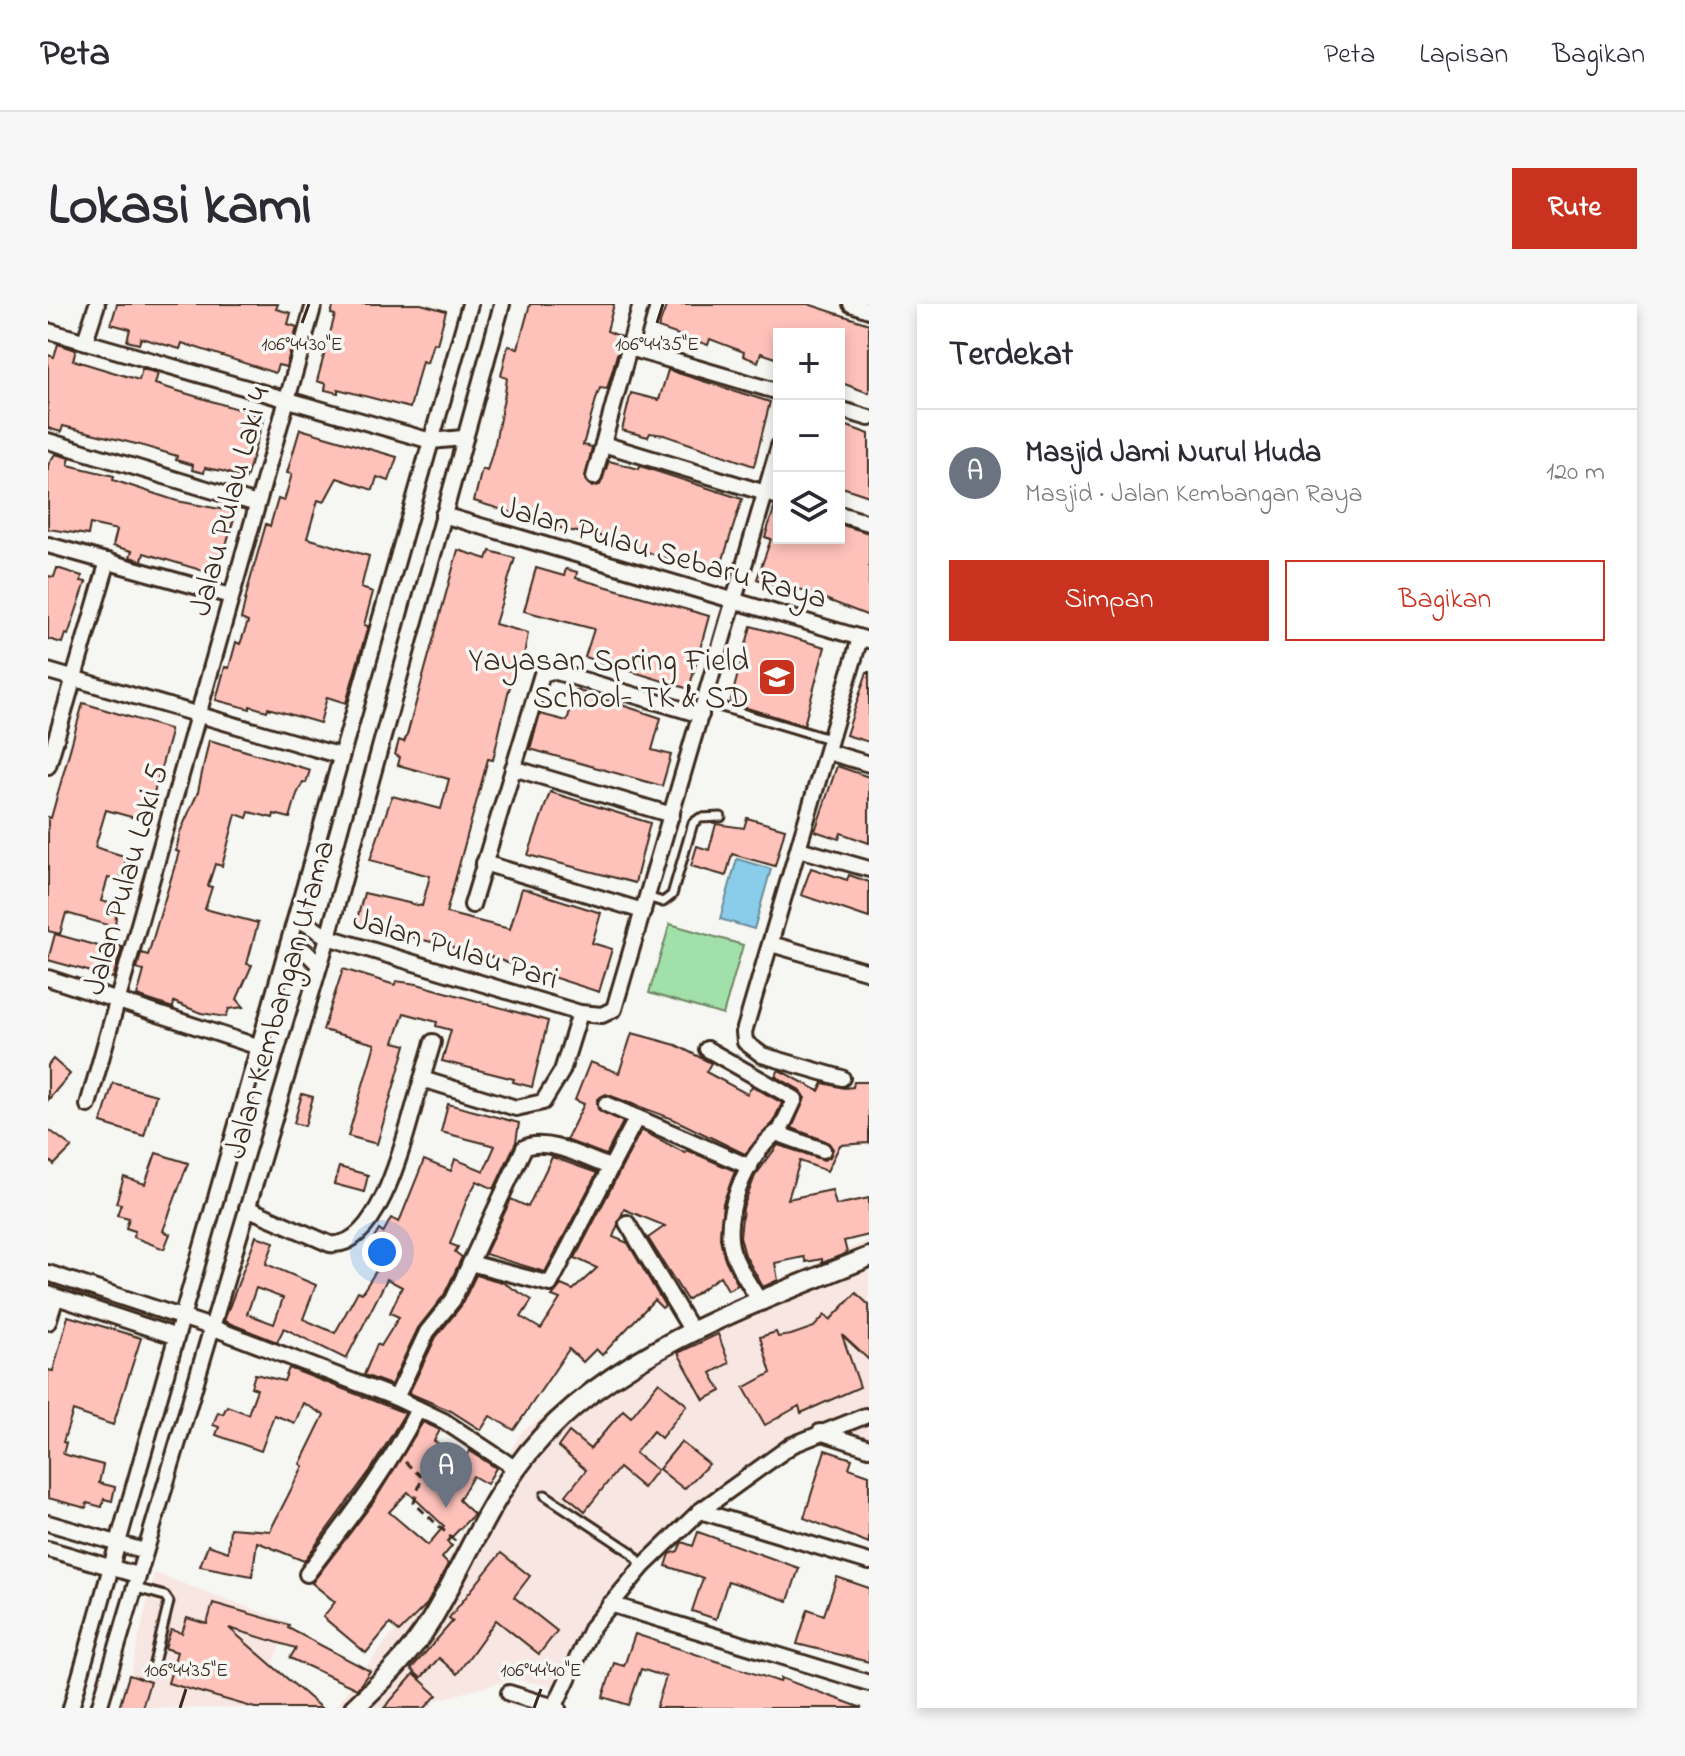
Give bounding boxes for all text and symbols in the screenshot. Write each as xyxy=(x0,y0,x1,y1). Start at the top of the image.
text: Peta xyxy=(40,27,110,83)
text: Peta xyxy=(1324,35,1375,76)
text: Lapisan xyxy=(1419,35,1508,76)
text: Bagikan xyxy=(1552,35,1645,76)
text: Lokasi kami xyxy=(48,168,312,249)
button: Rute xyxy=(1512,168,1637,249)
map controls xyxy=(773,328,845,544)
button: + xyxy=(773,328,845,400)
text: 106°44'30"E xyxy=(261,331,343,360)
text: 106°44'35"E xyxy=(615,331,699,360)
text: Terdekat xyxy=(949,331,1073,381)
street label: Jalau Pulau Laki 4 xyxy=(178,382,285,622)
button: − xyxy=(773,400,845,472)
text: Masjid Jami Nurul Huda xyxy=(1025,432,1321,476)
text: A xyxy=(967,454,983,492)
text: 120 m xyxy=(1546,454,1605,492)
button: layers xyxy=(773,472,845,544)
text: Masjid · Jalan Kembangan Raya xyxy=(1025,476,1363,514)
street label: Jalan Pulau Sebaru Raya xyxy=(494,485,832,624)
button: Simpan xyxy=(949,560,1269,641)
button: Bagikan xyxy=(1285,560,1605,641)
place label: Yayasan Spring Field School- TK & SD xyxy=(469,639,749,723)
school or university icon: Yayasan Spring Field School- TK & SD xyxy=(756,656,798,698)
street label: Jalan Pulau Laki 5 xyxy=(72,759,183,1001)
street label: Jalan Kembangan Utama xyxy=(213,835,349,1165)
street label: Jalan Pulau Pari xyxy=(346,897,563,1004)
your location xyxy=(362,1232,402,1272)
pin: A xyxy=(420,1442,472,1508)
text: 106°44'35"E xyxy=(144,1657,228,1686)
text: 106°44'40"E xyxy=(500,1657,582,1686)

